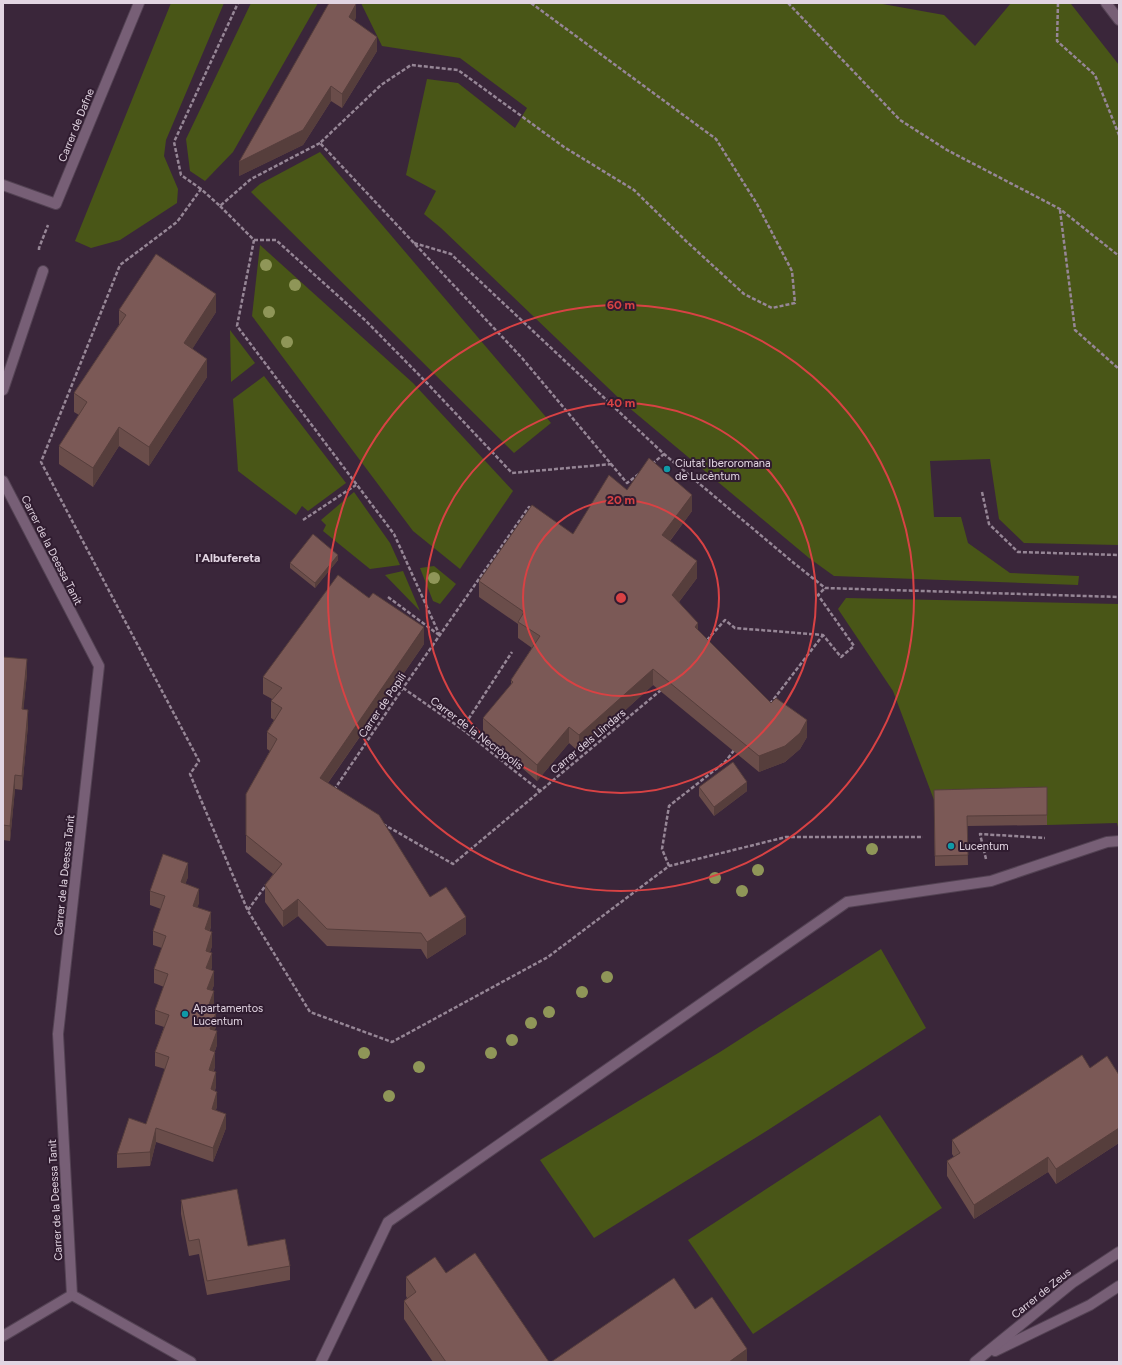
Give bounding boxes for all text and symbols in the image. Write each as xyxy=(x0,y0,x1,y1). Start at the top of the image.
street label: Carrer de Dafne xyxy=(56,87,97,164)
text: 60 m xyxy=(607,298,635,312)
text: 40 m xyxy=(607,396,635,410)
place label: Ciutat Iberoromana de Lucèntum xyxy=(675,457,771,483)
marker: Ciutat Iberoromana de Lucèntum xyxy=(662,464,672,474)
street label: Carrer de la Deessa Tanit xyxy=(18,493,85,607)
text: 20 m xyxy=(607,493,635,507)
district label: l'Albufereta xyxy=(196,551,260,565)
centre of rings xyxy=(614,591,628,605)
street label: Carrer de Popili xyxy=(356,670,409,740)
street label: Carrer de la Necròpolis xyxy=(428,694,526,773)
street label: Carrer dels Llindars xyxy=(548,706,628,777)
street label: Carrer de la Deessa Tanit xyxy=(52,814,77,936)
place label: Lucentum xyxy=(959,840,1009,853)
marker: Lucentum xyxy=(946,841,956,851)
place label: Apartamentos Lucentum xyxy=(193,1002,263,1028)
marker: Apartamentos Lucentum xyxy=(180,1009,190,1019)
street label: Carrer de la Deessa Tanit xyxy=(46,1139,65,1261)
street label: Carrer de Zeus xyxy=(1009,1265,1074,1321)

